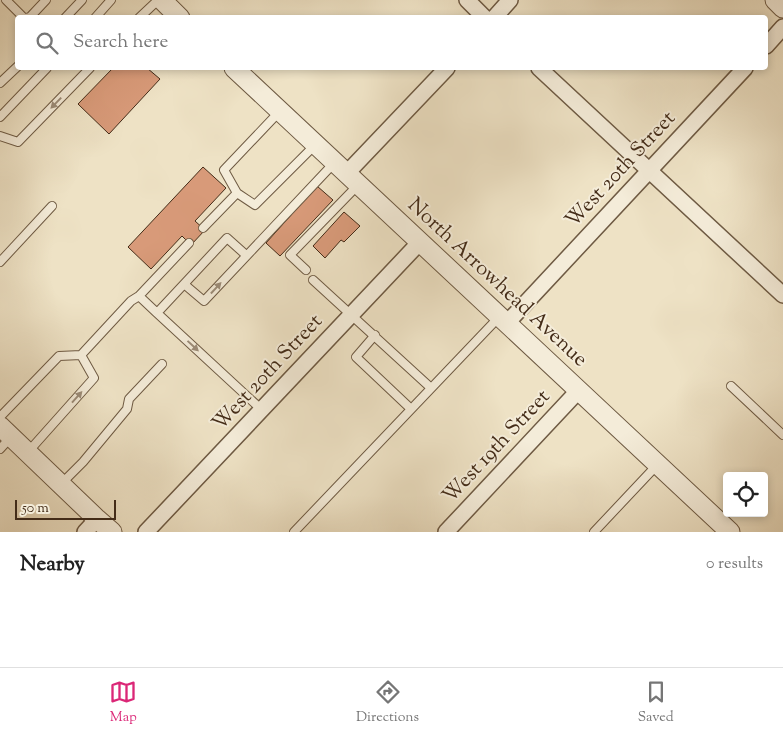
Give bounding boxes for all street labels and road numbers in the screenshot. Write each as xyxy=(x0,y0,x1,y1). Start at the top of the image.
street label: West 20th Street xyxy=(559,105,683,235)
street label: North Arrowhead Avenue xyxy=(400,191,594,375)
street label: West 20th Street xyxy=(206,308,330,438)
street label: West 19th Street xyxy=(436,383,558,511)

